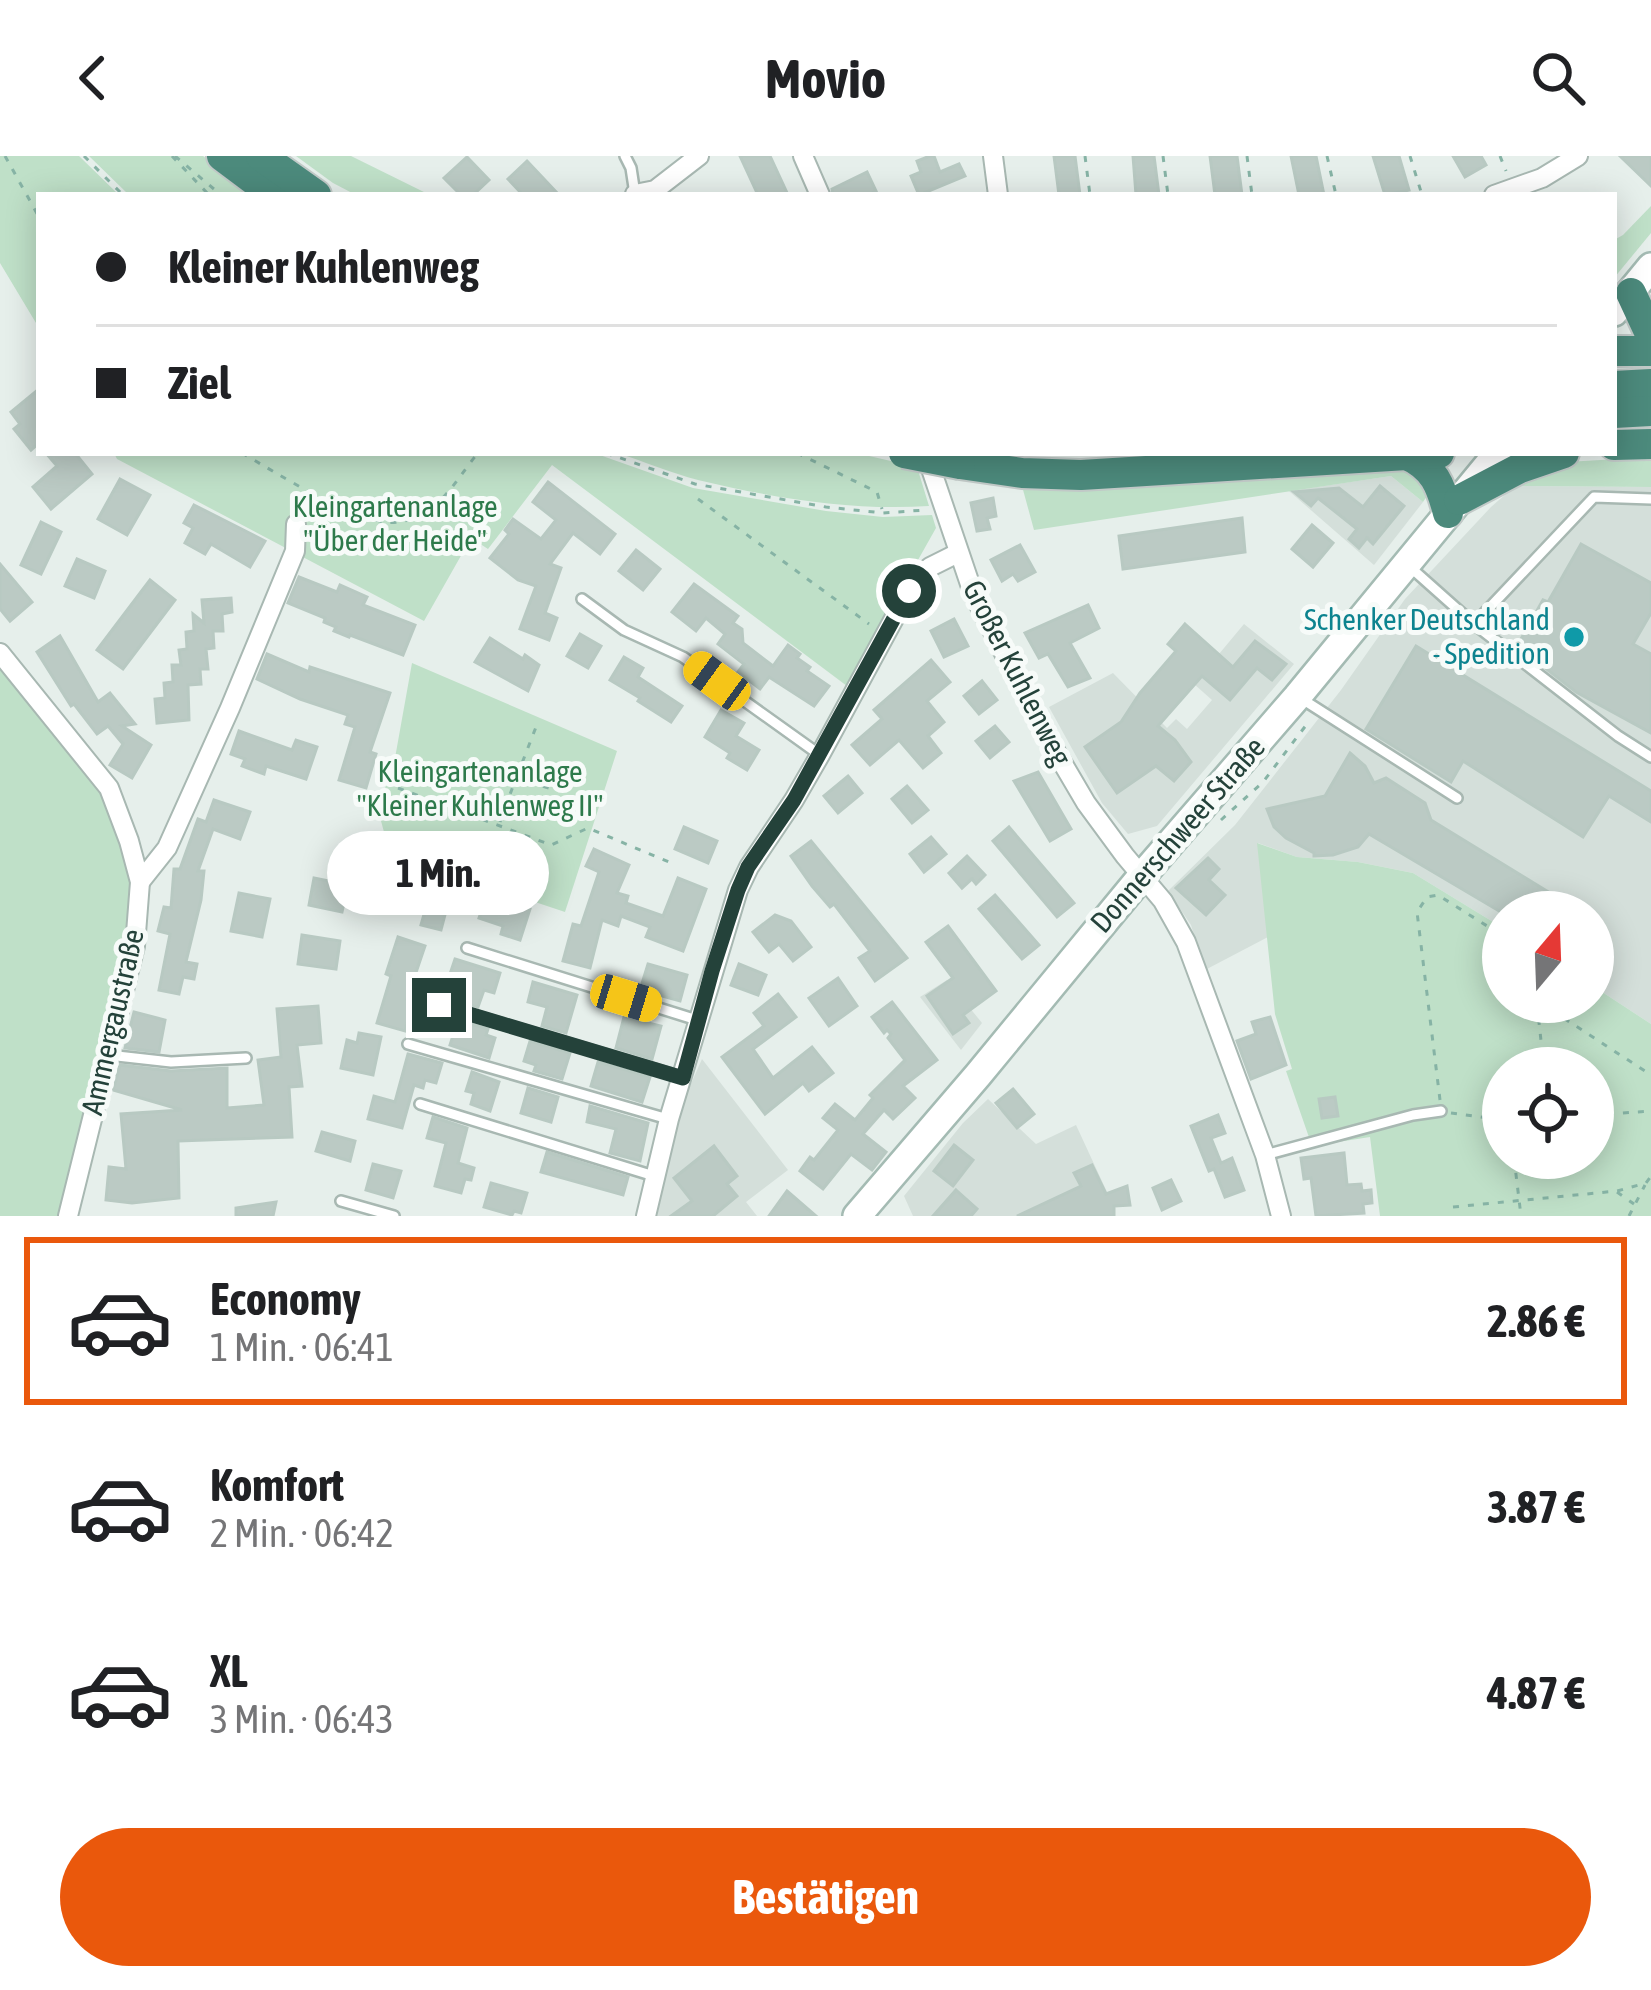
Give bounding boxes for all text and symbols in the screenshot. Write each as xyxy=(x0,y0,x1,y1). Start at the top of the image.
icon: back xyxy=(60,45,126,111)
icon: search xyxy=(1525,45,1591,111)
text: Movio xyxy=(765,48,886,109)
text: Kleiner Kuhlenweg xyxy=(168,241,479,293)
text: Ziel xyxy=(168,357,231,409)
park label: Kleingartenanlage "Über der Heide" xyxy=(292,489,498,557)
route start xyxy=(882,564,936,618)
street label: Großer Kuhlenweg xyxy=(957,574,1079,771)
place label: Schenker Deutschland - Spedition xyxy=(1304,602,1550,670)
marker: Schenker Deutschland - Spedition xyxy=(1561,624,1587,650)
car xyxy=(677,645,757,717)
street label: Donnerschweer Straße xyxy=(1083,730,1271,939)
park label: Kleingartenanlage "Kleiner Kuhlenweg II" xyxy=(357,754,603,822)
callout: 1 Min. xyxy=(328,831,550,915)
text: 1 Min. xyxy=(396,851,480,895)
north arrow xyxy=(1482,891,1614,1023)
map controls xyxy=(1482,891,1614,1179)
street label: Ammergaustraße xyxy=(74,926,150,1118)
car xyxy=(586,970,666,1026)
route end xyxy=(412,978,466,1032)
button: locate xyxy=(1482,1047,1614,1179)
icon: car xyxy=(66,1267,174,1375)
text: Economy xyxy=(210,1273,361,1325)
text: 2.86 € xyxy=(1487,1295,1585,1347)
text: 1 Min. · 06:41 xyxy=(210,1325,394,1369)
icon: car xyxy=(66,1453,174,1561)
text: Komfort xyxy=(210,1459,344,1511)
text: 3.87 € xyxy=(1487,1481,1585,1533)
text: 2 Min. · 06:42 xyxy=(210,1511,394,1555)
icon: car xyxy=(66,1639,174,1747)
text: XL xyxy=(210,1645,248,1697)
text: 4.87 € xyxy=(1487,1667,1585,1719)
text: 3 Min. · 06:43 xyxy=(210,1697,394,1741)
button: Bestätigen xyxy=(60,1828,1591,1966)

